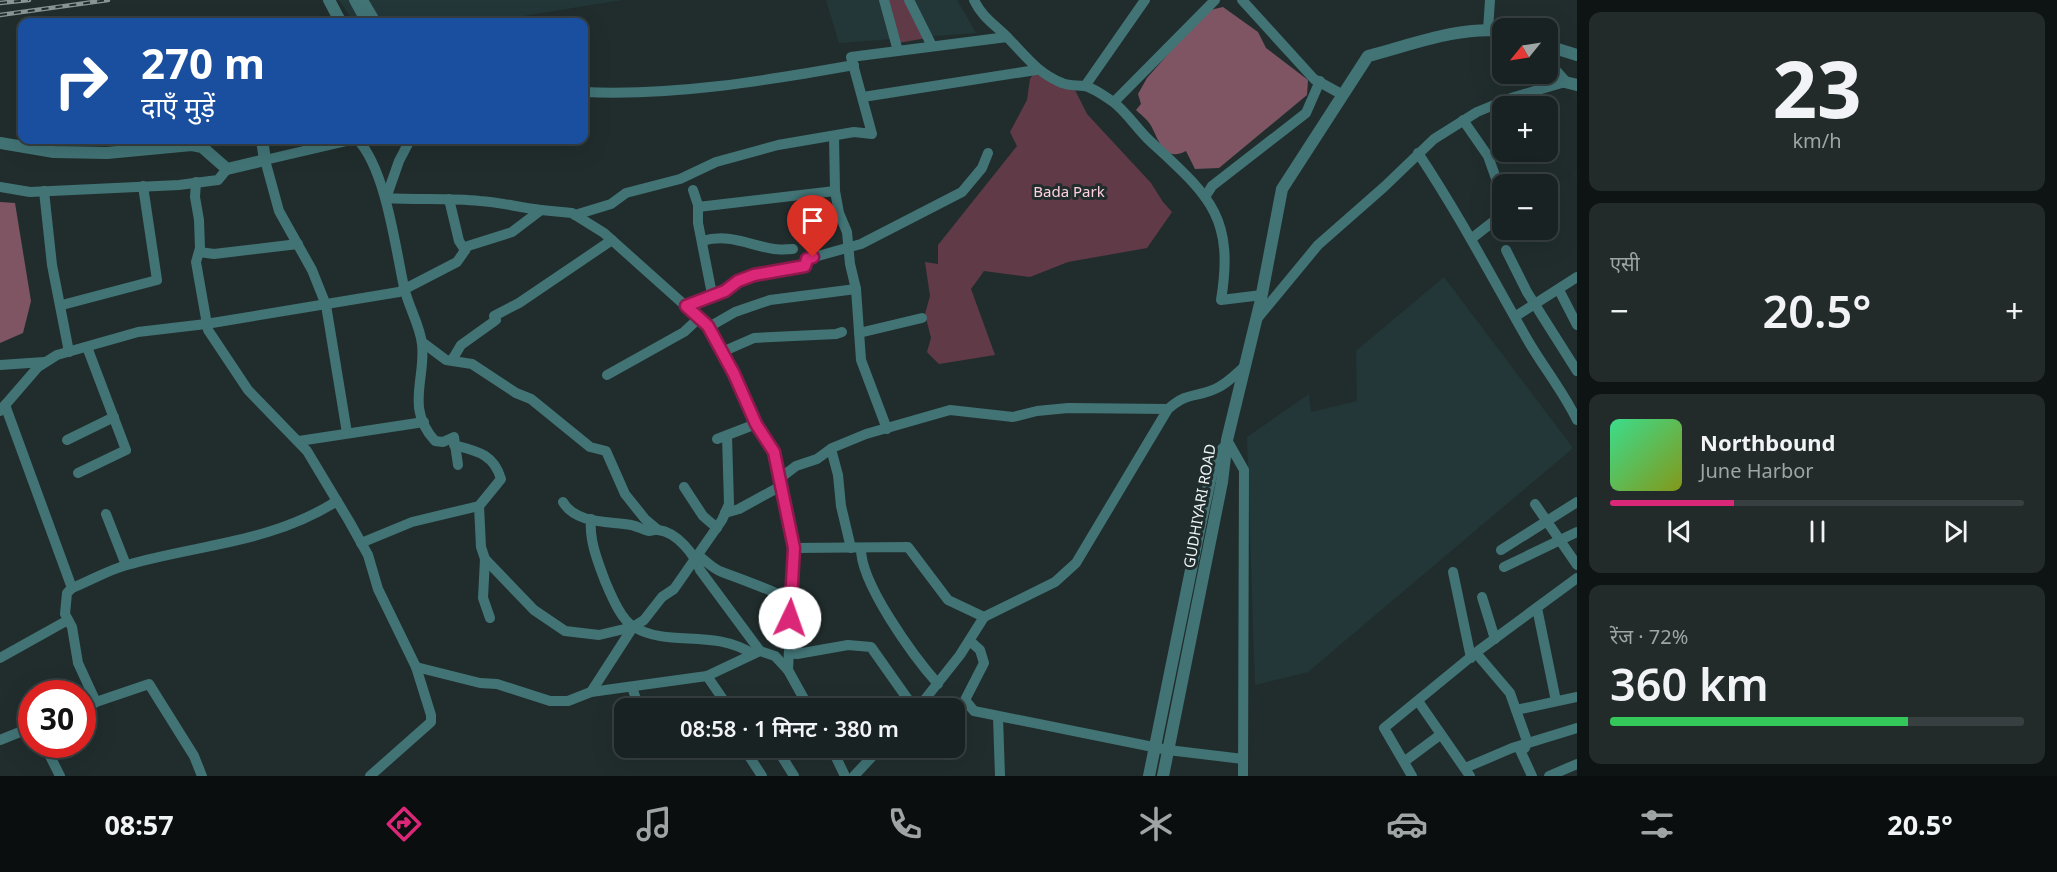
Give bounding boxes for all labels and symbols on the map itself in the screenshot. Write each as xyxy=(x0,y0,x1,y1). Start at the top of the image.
north arrow xyxy=(1492,18,1558,84)
park label: Bada Park xyxy=(1033,181,1105,201)
pin xyxy=(787,195,838,257)
street label: GUDHIYARI ROAD xyxy=(1178,442,1220,570)
position arrow xyxy=(758,586,822,650)
speed limit sign: 30 xyxy=(18,680,96,758)

